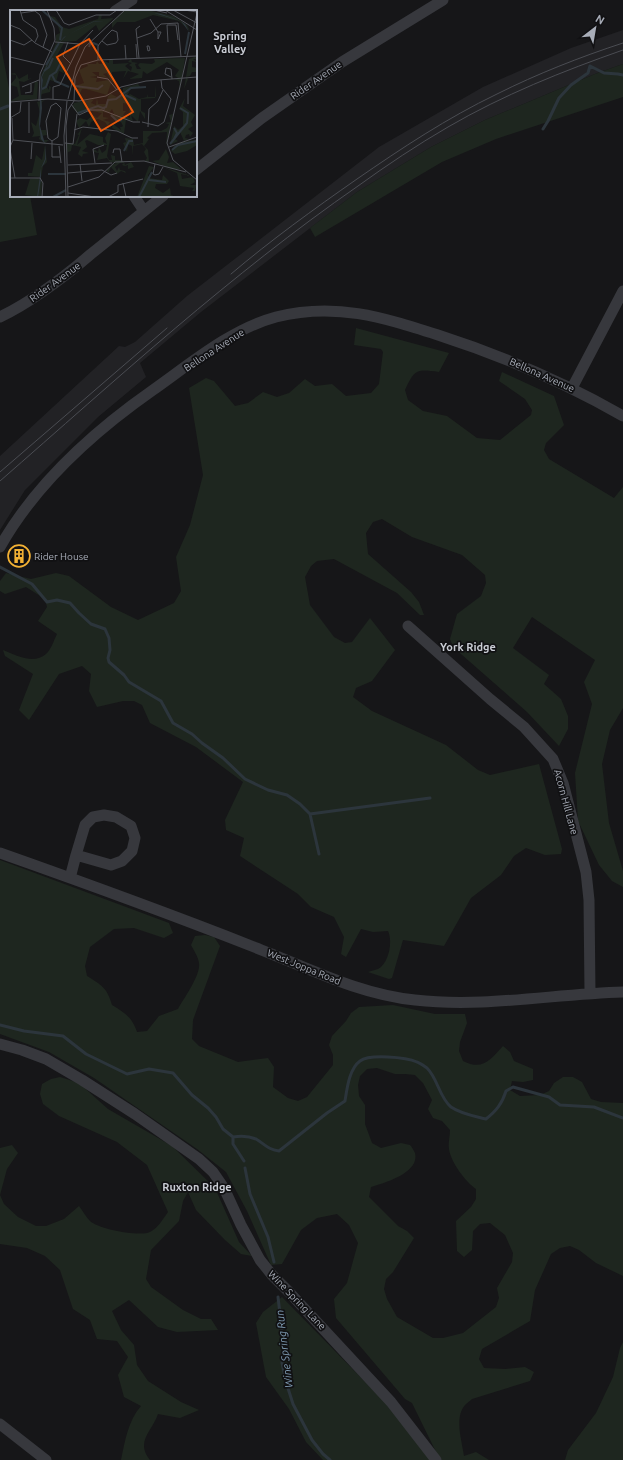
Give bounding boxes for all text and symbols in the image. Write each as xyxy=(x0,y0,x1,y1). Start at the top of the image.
north arrow xyxy=(575,8,615,48)
inset map xyxy=(10,10,197,197)
text: N xyxy=(594,12,607,27)
district label: Spring Valley xyxy=(213,30,247,55)
street label: Rider Avenue xyxy=(288,58,344,102)
street label: Rider Avenue xyxy=(28,260,82,304)
street label: Bellona Avenue xyxy=(182,326,246,374)
street label: Bellona Avenue xyxy=(508,356,576,394)
building icon: Rider House xyxy=(6,543,32,569)
place label: Rider House xyxy=(34,551,89,562)
district label: York Ridge xyxy=(440,641,496,653)
street label: Acorn Hill Lane xyxy=(552,768,580,836)
street label: West Joppa Road xyxy=(266,947,342,987)
district label: Ruxton Ridge xyxy=(162,1181,232,1193)
street label: Wine Spring Lane xyxy=(266,1268,328,1332)
water label: Wine Spring Run xyxy=(273,1309,295,1389)

